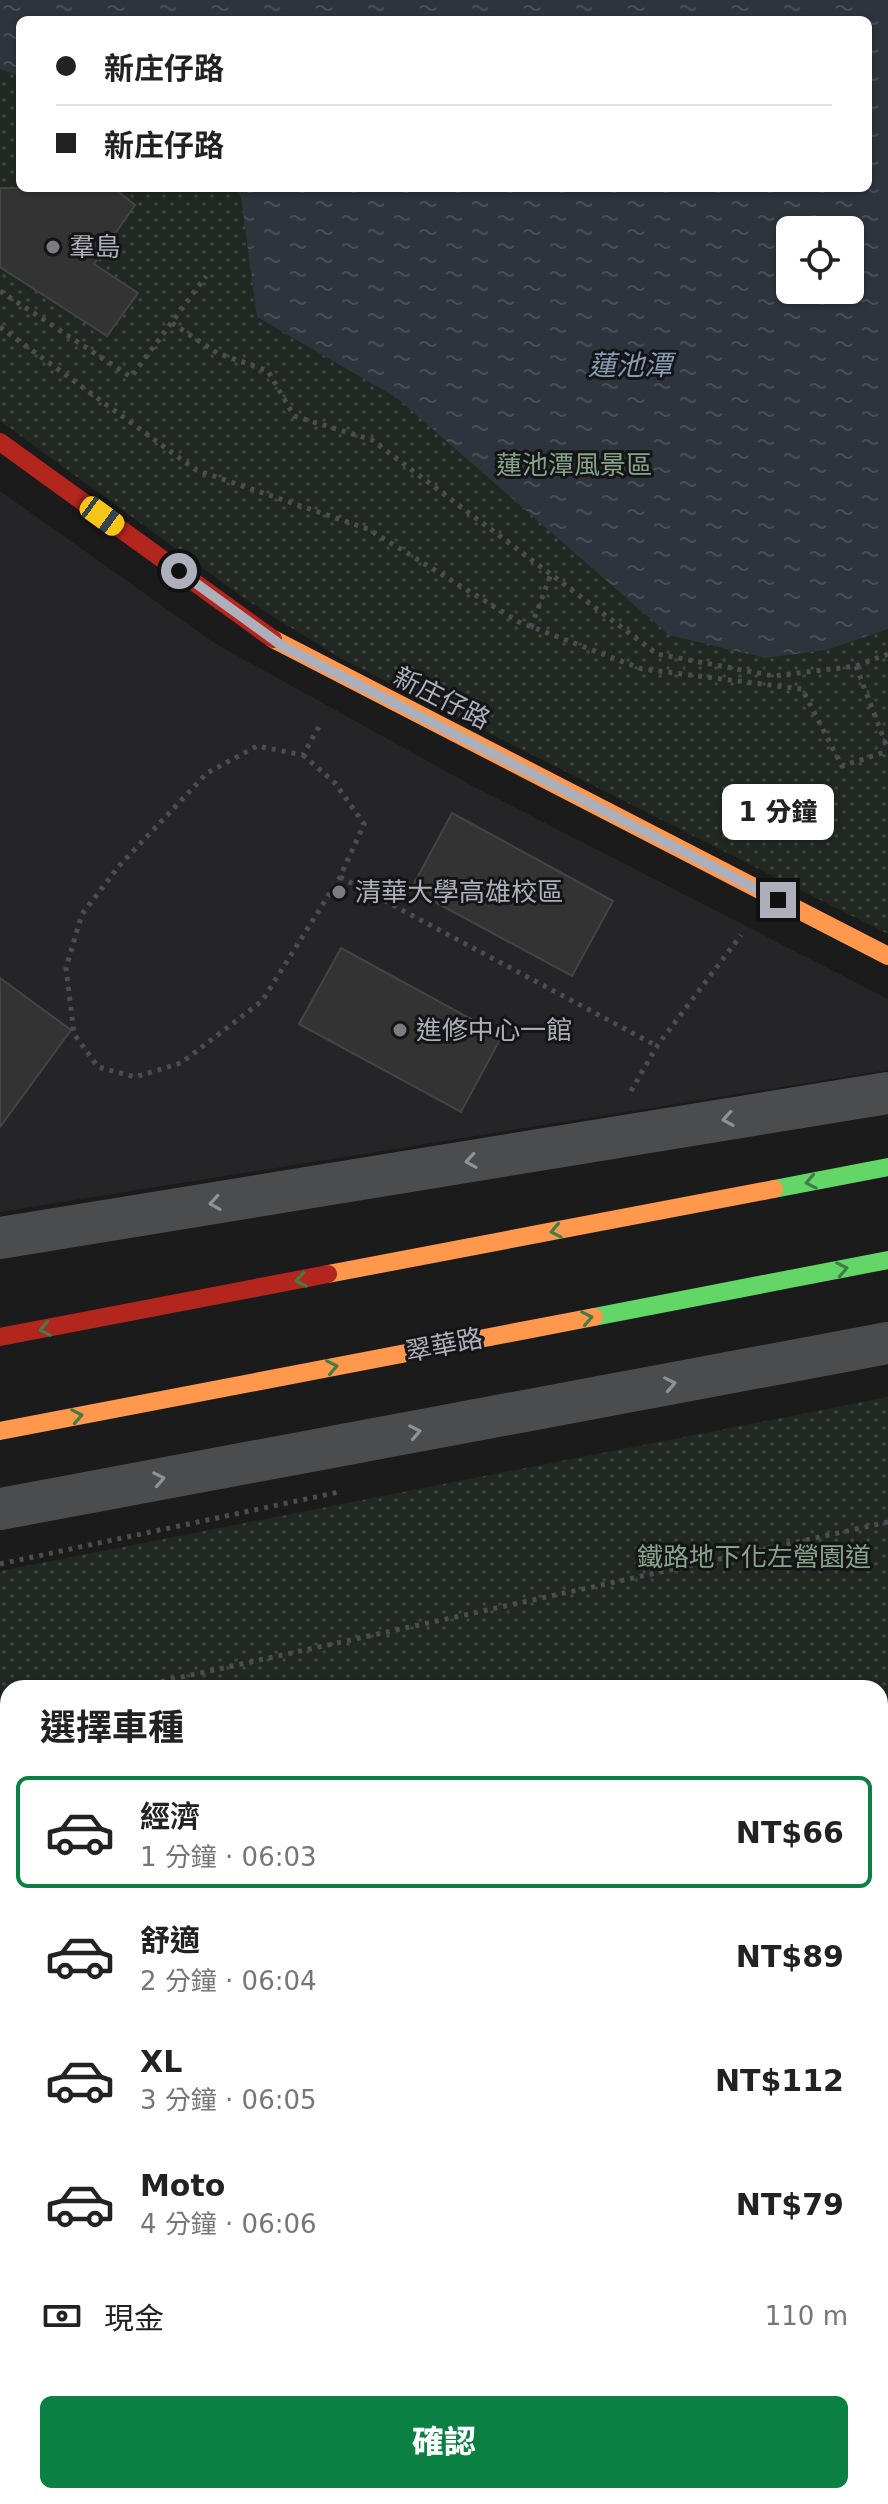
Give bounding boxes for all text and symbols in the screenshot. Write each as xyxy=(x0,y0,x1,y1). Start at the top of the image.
text: 新庄仔路 xyxy=(104,51,224,86)
text: 新庄仔路 xyxy=(104,128,224,163)
map controls xyxy=(776,216,864,304)
button: locate xyxy=(776,216,864,304)
place label: 羣島 xyxy=(69,232,121,262)
marker: 羣島 xyxy=(44,238,62,256)
water label: 蓮池潭 xyxy=(588,349,677,382)
park label: 蓮池潭風景區 xyxy=(496,450,652,480)
car xyxy=(76,492,128,540)
route start xyxy=(161,553,197,589)
street label: 新庄仔路 xyxy=(389,661,495,735)
callout: 1 分鐘 xyxy=(722,784,834,840)
text: 1 分鐘 xyxy=(738,797,818,827)
place label: 清華大學高雄校區 xyxy=(355,877,563,907)
route end xyxy=(760,882,796,918)
marker: 清華大學高雄校區 xyxy=(330,883,348,901)
place label: 進修中心一館 xyxy=(416,1015,572,1045)
marker: 進修中心一館 xyxy=(391,1021,409,1039)
one-way arrow xyxy=(721,1110,735,1127)
one-way arrow xyxy=(465,1152,478,1169)
one-way arrow xyxy=(805,1172,818,1189)
one-way arrow xyxy=(208,1193,222,1210)
one-way arrow xyxy=(549,1221,563,1238)
one-way arrow xyxy=(836,1261,849,1278)
one-way arrow xyxy=(294,1270,307,1287)
one-way arrow xyxy=(580,1310,594,1327)
one-way arrow xyxy=(39,1319,52,1336)
street label: 翠華路 xyxy=(403,1323,485,1367)
one-way arrow xyxy=(325,1359,338,1376)
one-way arrow xyxy=(663,1376,677,1393)
one-way arrow xyxy=(70,1409,83,1426)
one-way arrow xyxy=(408,1424,422,1441)
one-way arrow xyxy=(153,1472,166,1489)
park label: 鐵路地下化左營園道 xyxy=(637,1542,871,1572)
text: 選擇車種 xyxy=(40,1707,184,1748)
icon: car xyxy=(44,1796,116,1868)
text: 經濟 xyxy=(140,1799,200,1834)
text: NT$66 xyxy=(736,1815,844,1850)
text: 1 分鐘 · 06:03 xyxy=(140,1842,317,1872)
icon: car xyxy=(44,1920,116,1992)
text: 舒適 xyxy=(140,1923,200,1958)
text: NT$89 xyxy=(736,1939,844,1974)
text: 2 分鐘 · 06:04 xyxy=(140,1966,317,1996)
icon: car xyxy=(44,2044,116,2116)
text: XL xyxy=(140,2044,182,2079)
text: NT$112 xyxy=(715,2063,844,2098)
text: 3 分鐘 · 06:05 xyxy=(140,2085,317,2115)
icon: car xyxy=(44,2168,116,2240)
text: Moto xyxy=(140,2168,225,2203)
text: NT$79 xyxy=(736,2187,844,2222)
text: 4 分鐘 · 06:06 xyxy=(140,2209,317,2239)
icon: cash xyxy=(40,2294,84,2338)
text: 現金 xyxy=(104,2301,164,2336)
text: 110 m xyxy=(765,2301,848,2331)
button: 確認 xyxy=(40,2396,848,2488)

